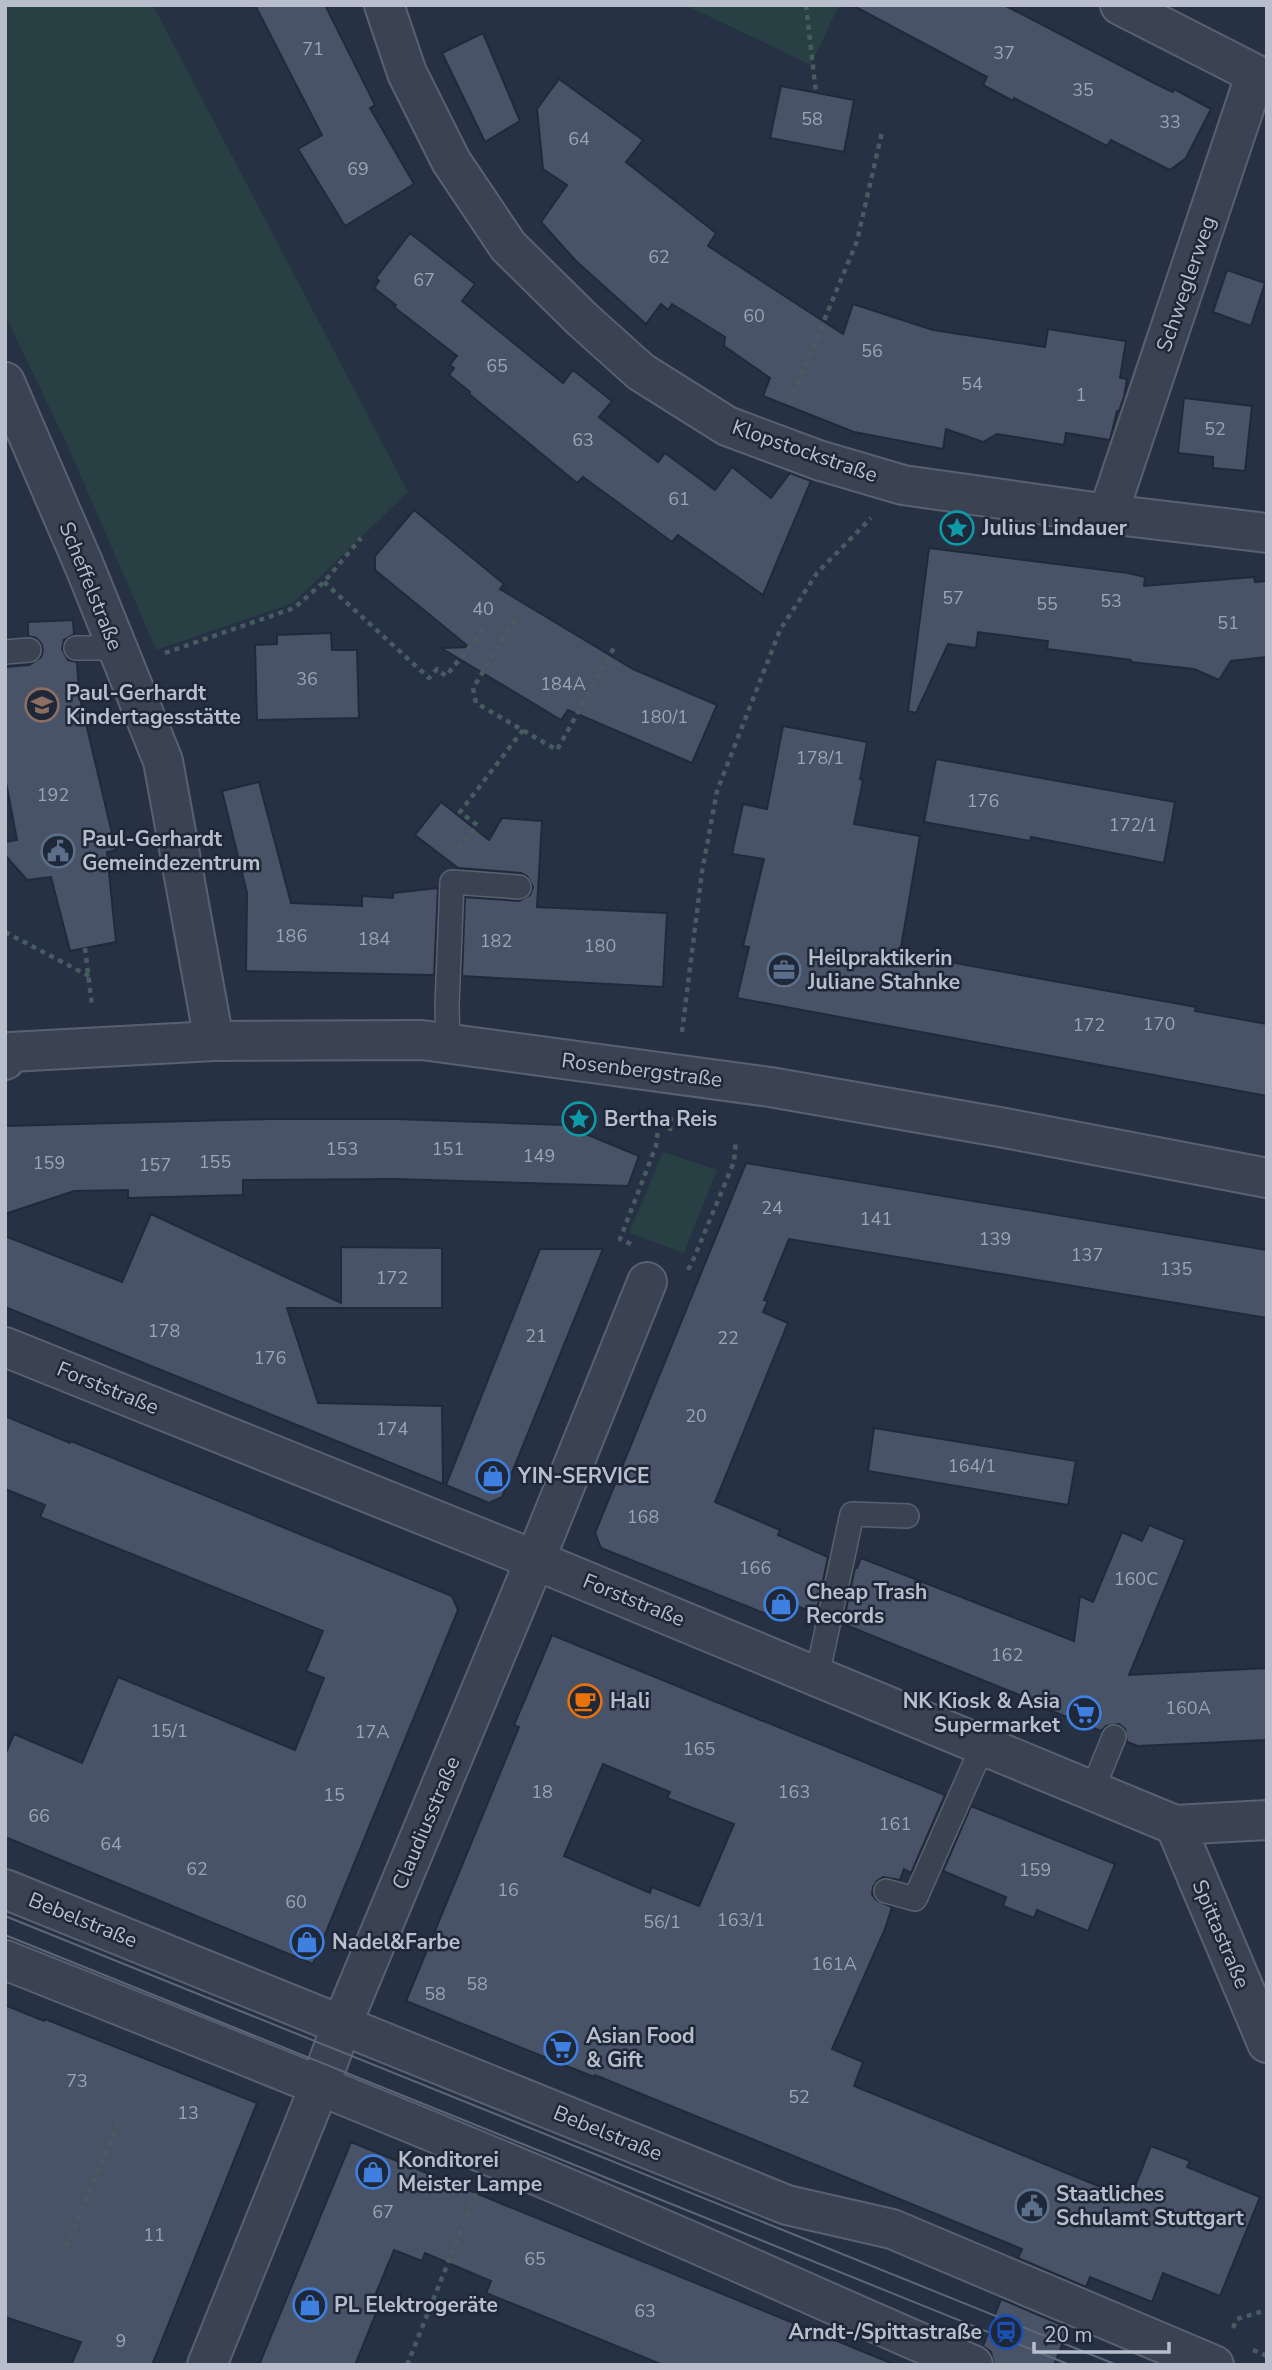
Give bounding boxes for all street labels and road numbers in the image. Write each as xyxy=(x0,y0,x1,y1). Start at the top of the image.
street label: Schweglerweg xyxy=(1150,212,1222,356)
street label: Klopstockstraße xyxy=(729,413,881,489)
street label: Scheffelstraße xyxy=(52,518,130,654)
street label: Rosenbergstraße xyxy=(560,1046,724,1094)
street label: Forststraße xyxy=(53,1355,163,1421)
street label: Forststraße xyxy=(579,1567,689,1633)
street label: Claudiusstraße xyxy=(385,1752,467,1894)
street label: Spittastraße xyxy=(1186,1875,1256,1993)
street label: Bebelstraße xyxy=(25,1886,141,1954)
street label: Bebelstraße xyxy=(550,2099,666,2167)

